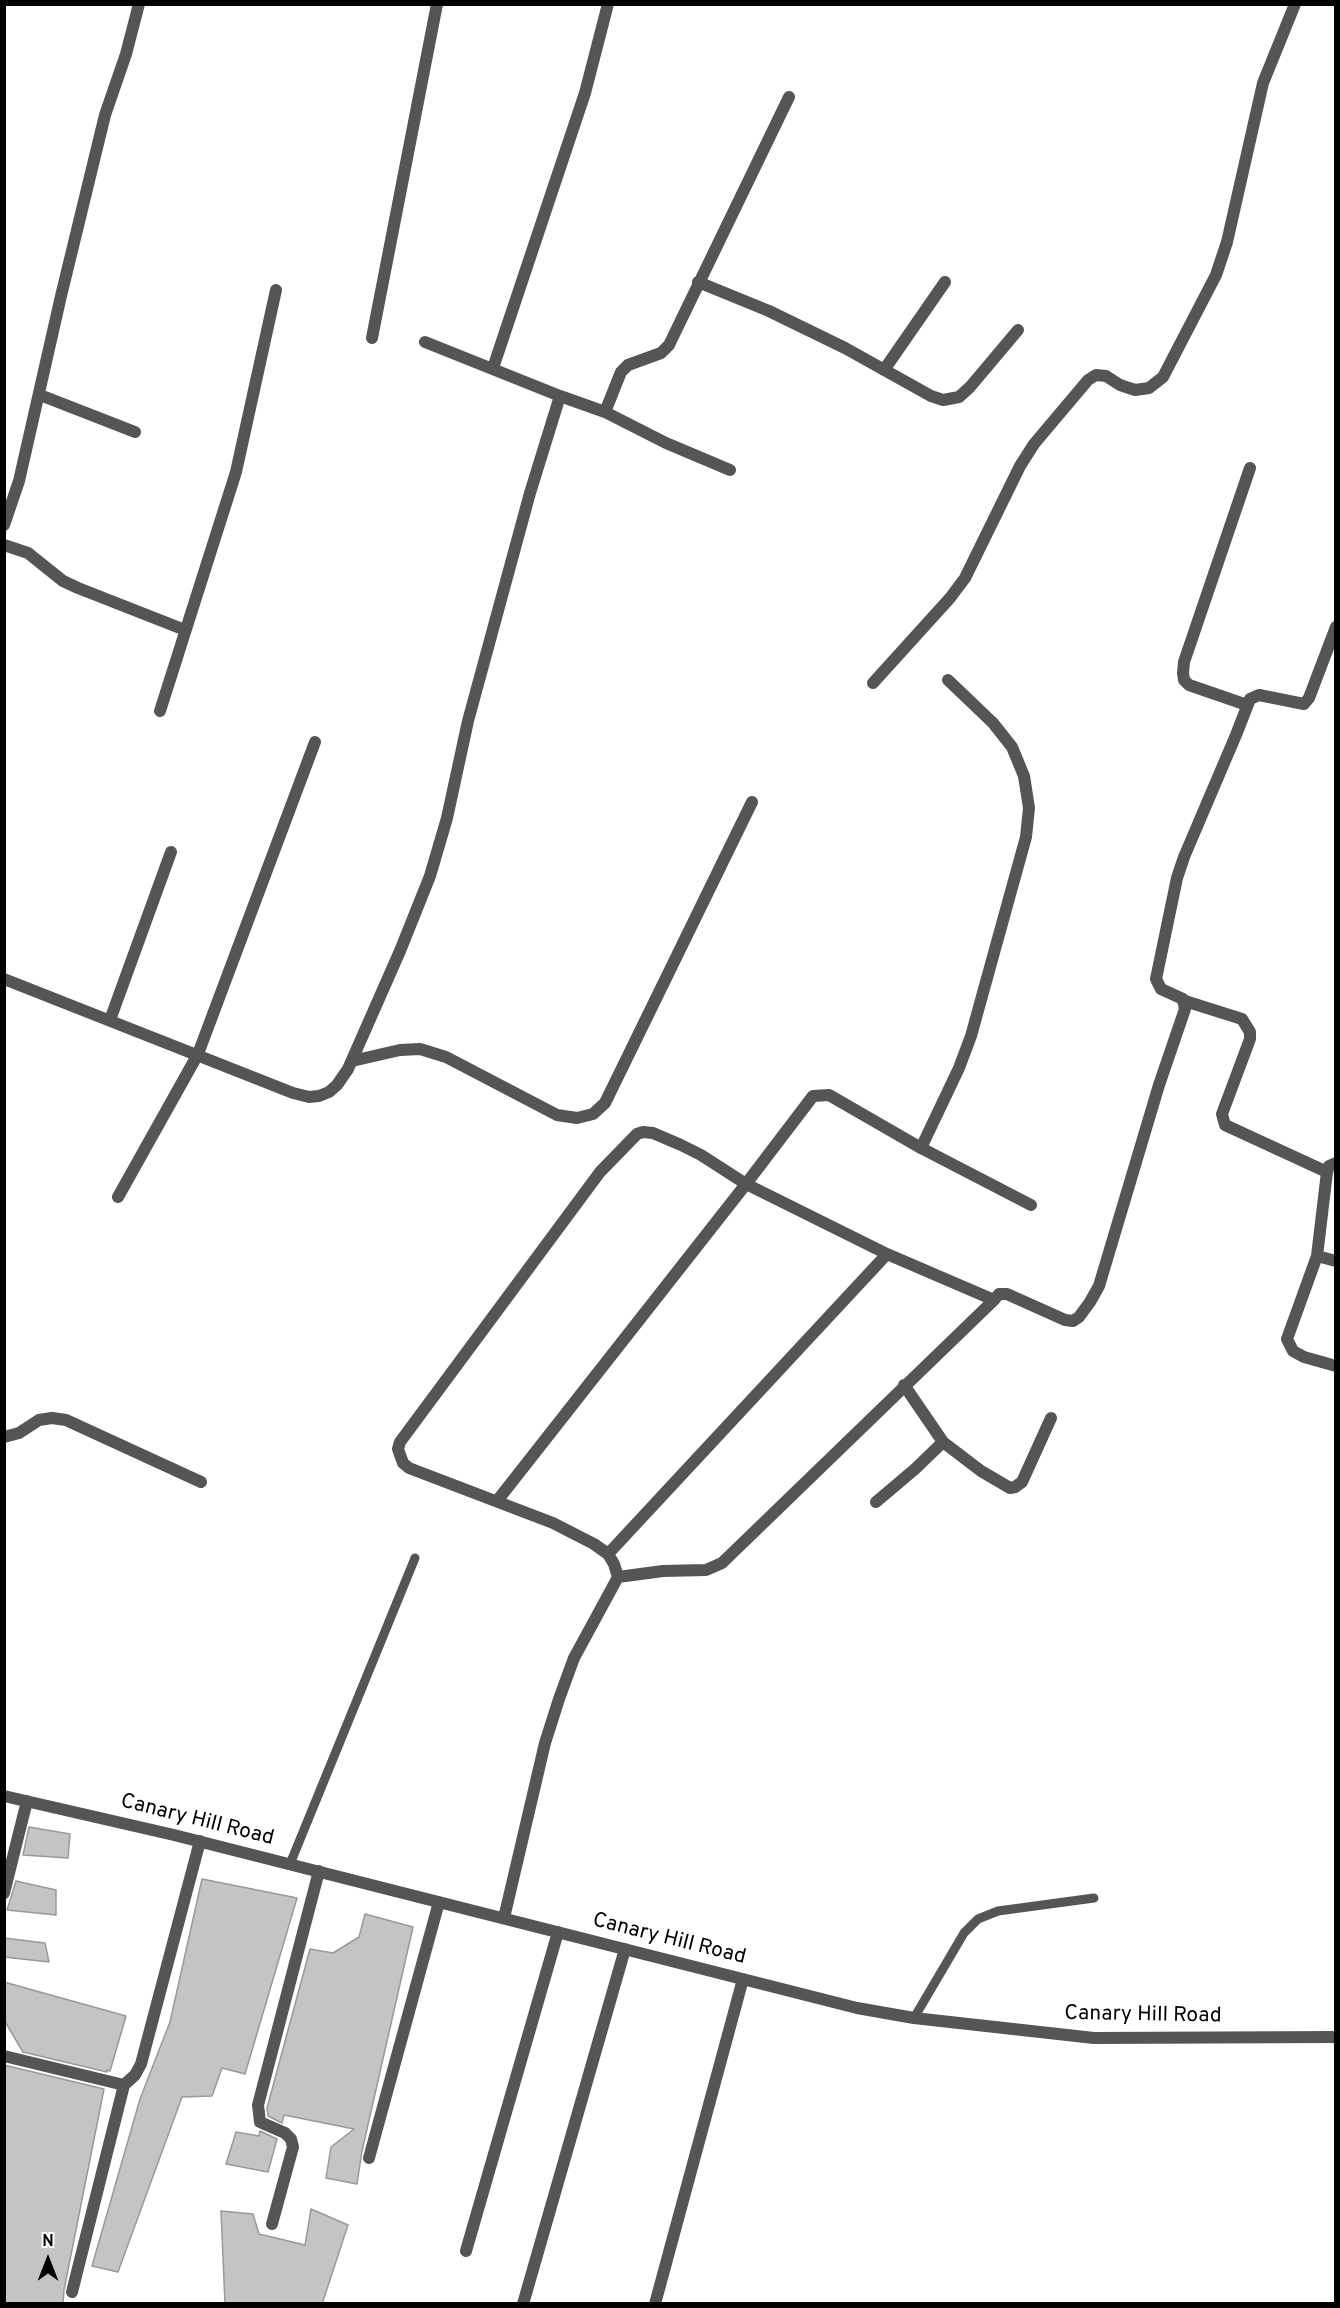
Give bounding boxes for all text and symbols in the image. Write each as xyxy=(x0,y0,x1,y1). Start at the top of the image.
street label: Canary Hill Road xyxy=(118,1790,276,1852)
street label: Canary Hill Road xyxy=(590,1909,748,1971)
street label: Canary Hill Road xyxy=(1064,2002,1222,2030)
north arrow xyxy=(18,2230,78,2290)
text: N xyxy=(42,2232,54,2252)

